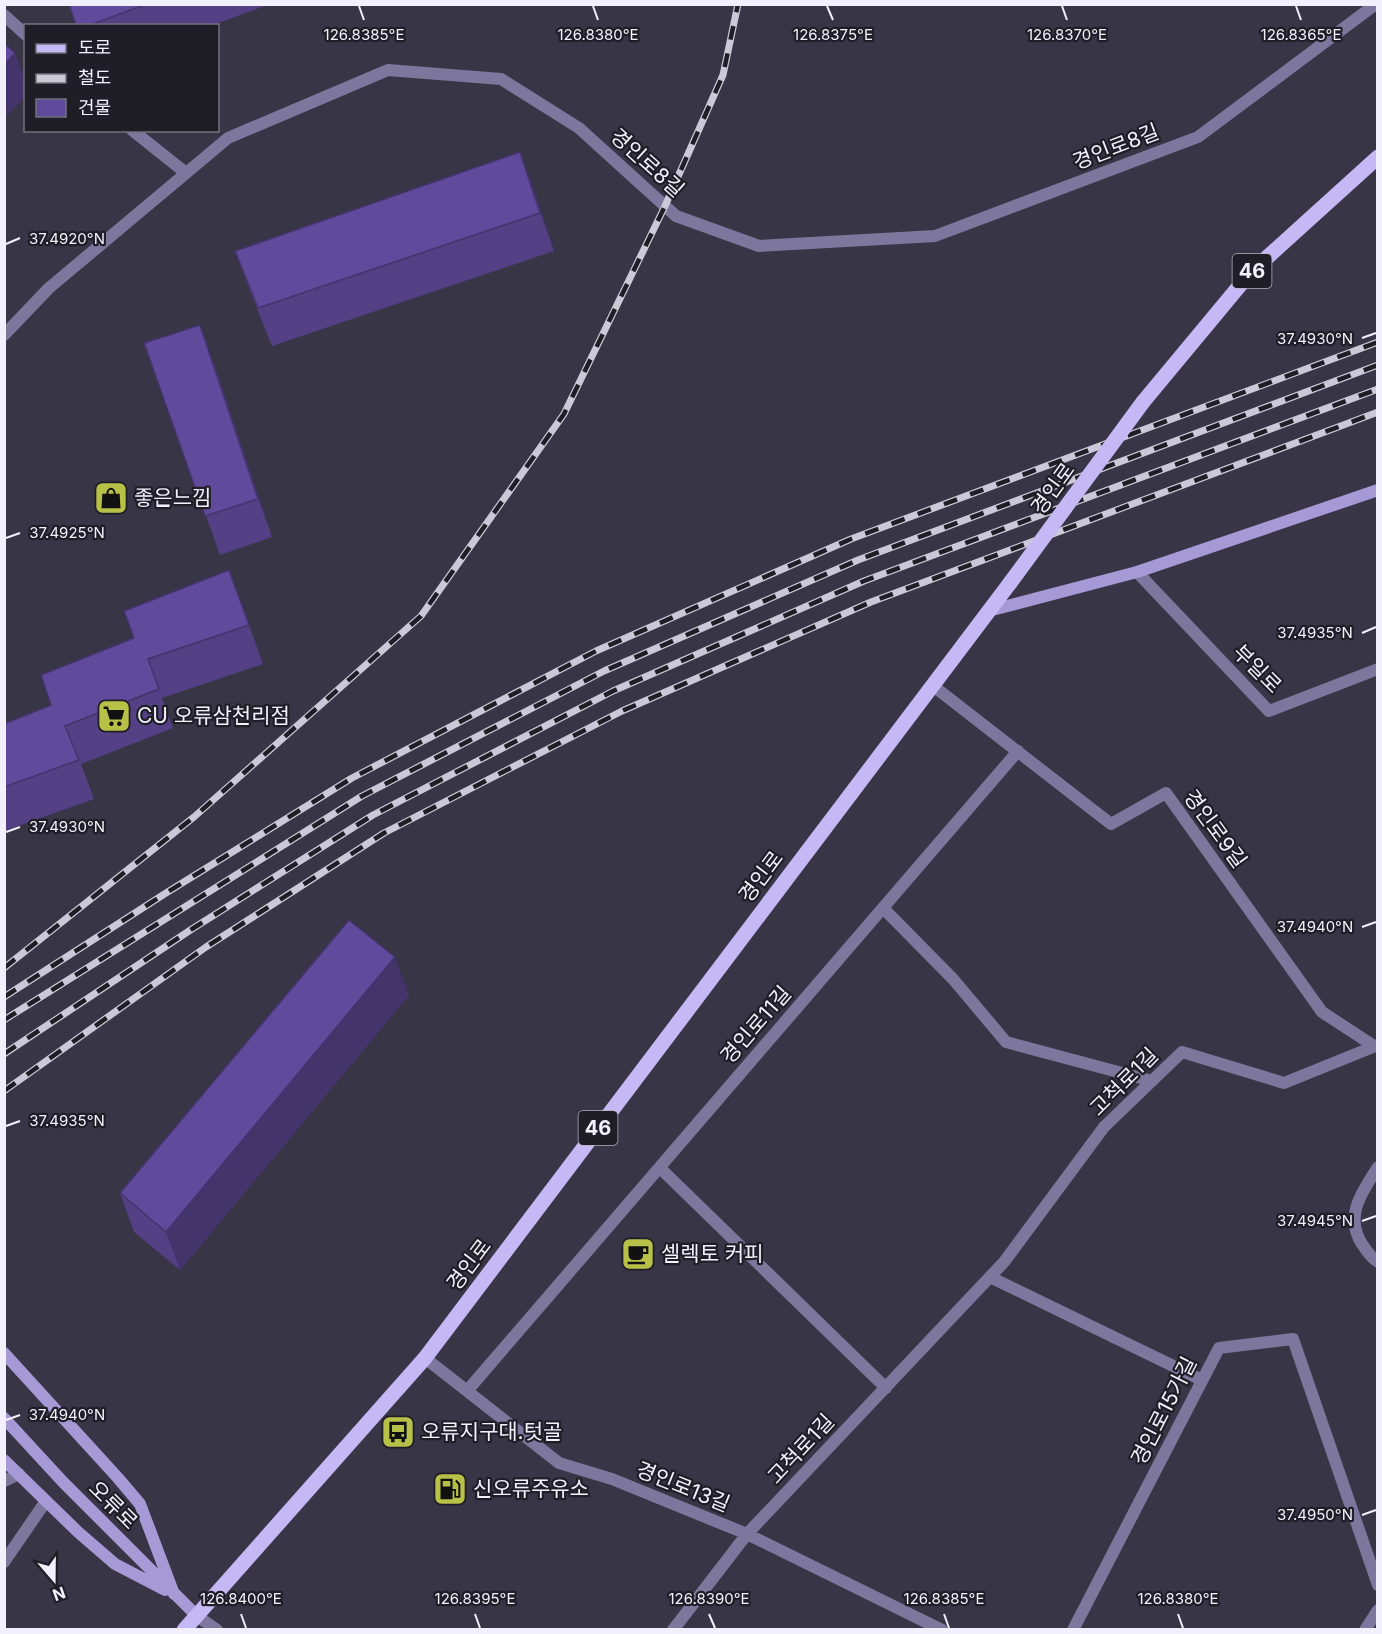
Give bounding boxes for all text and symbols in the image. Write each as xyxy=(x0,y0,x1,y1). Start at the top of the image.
legend xyxy=(24,24,219,132)
text: 126.8385°E xyxy=(324,25,404,44)
text: 126.8380°E xyxy=(557,25,639,44)
text: 126.8375°E xyxy=(793,25,873,44)
text: 126.8370°E xyxy=(1027,25,1107,44)
text: 126.8365°E xyxy=(1261,25,1341,44)
text: 도로 xyxy=(78,37,111,58)
text: 철도 xyxy=(78,67,111,88)
text: 건물 xyxy=(78,97,111,118)
street label: 경인로8길 xyxy=(1069,119,1162,174)
street label: 경인로8길 xyxy=(605,123,689,202)
text: 37.4920°N xyxy=(29,229,105,248)
road number: 46 xyxy=(1232,254,1272,288)
text: 37.4930°N xyxy=(1277,329,1353,348)
street label: 경인로 xyxy=(1025,458,1080,520)
shop icon: 좋은느낌 xyxy=(93,480,129,516)
place label: 좋은느낌 xyxy=(134,485,211,510)
text: 37.4925°N xyxy=(29,523,105,542)
text: 37.4935°N xyxy=(1277,623,1353,642)
street label: 부일로 xyxy=(1228,639,1287,698)
supermarket icon: CU 오류삼천리점 xyxy=(96,698,132,734)
place label: CU 오류삼천리점 xyxy=(137,703,290,728)
street label: 경인로9길 xyxy=(1179,785,1252,873)
text: 37.4930°N xyxy=(29,817,105,836)
street label: 경인로 xyxy=(733,846,788,907)
text: 37.4940°N xyxy=(1277,917,1353,936)
street label: 경인로11길 xyxy=(715,981,796,1068)
street label: 고척로1길 xyxy=(1084,1042,1163,1121)
text: 37.4935°N xyxy=(29,1111,105,1130)
road number: 46 xyxy=(578,1111,618,1145)
text: 37.4945°N xyxy=(1277,1211,1353,1230)
street label: 경인로 xyxy=(441,1234,496,1295)
cafe icon: 셀렉토 커피 xyxy=(620,1236,656,1272)
place label: 셀렉토 커피 xyxy=(661,1241,764,1266)
street label: 경인로15가길 xyxy=(1126,1353,1201,1469)
text: 37.4940°N xyxy=(29,1405,105,1424)
street label: 고척로1길 xyxy=(762,1409,839,1489)
bus stop icon: 오류지구대.텃골 xyxy=(380,1414,416,1450)
place label: 오류지구대.텃골 xyxy=(421,1419,562,1444)
street label: 경인로13길 xyxy=(633,1456,734,1517)
fuel station icon: 신오류주유소 xyxy=(432,1471,468,1507)
street label: 오류로 xyxy=(84,1475,143,1534)
place label: 신오류주유소 xyxy=(473,1476,589,1501)
text: 37.4950°N xyxy=(1277,1505,1353,1524)
north arrow xyxy=(24,1550,84,1610)
text: N xyxy=(50,1583,68,1606)
text: 126.8400°E xyxy=(200,1589,282,1608)
text: 126.8395°E xyxy=(435,1589,515,1608)
text: 126.8390°E xyxy=(668,1589,750,1608)
text: 126.8385°E xyxy=(904,1589,984,1608)
text: 126.8380°E xyxy=(1137,1589,1219,1608)

